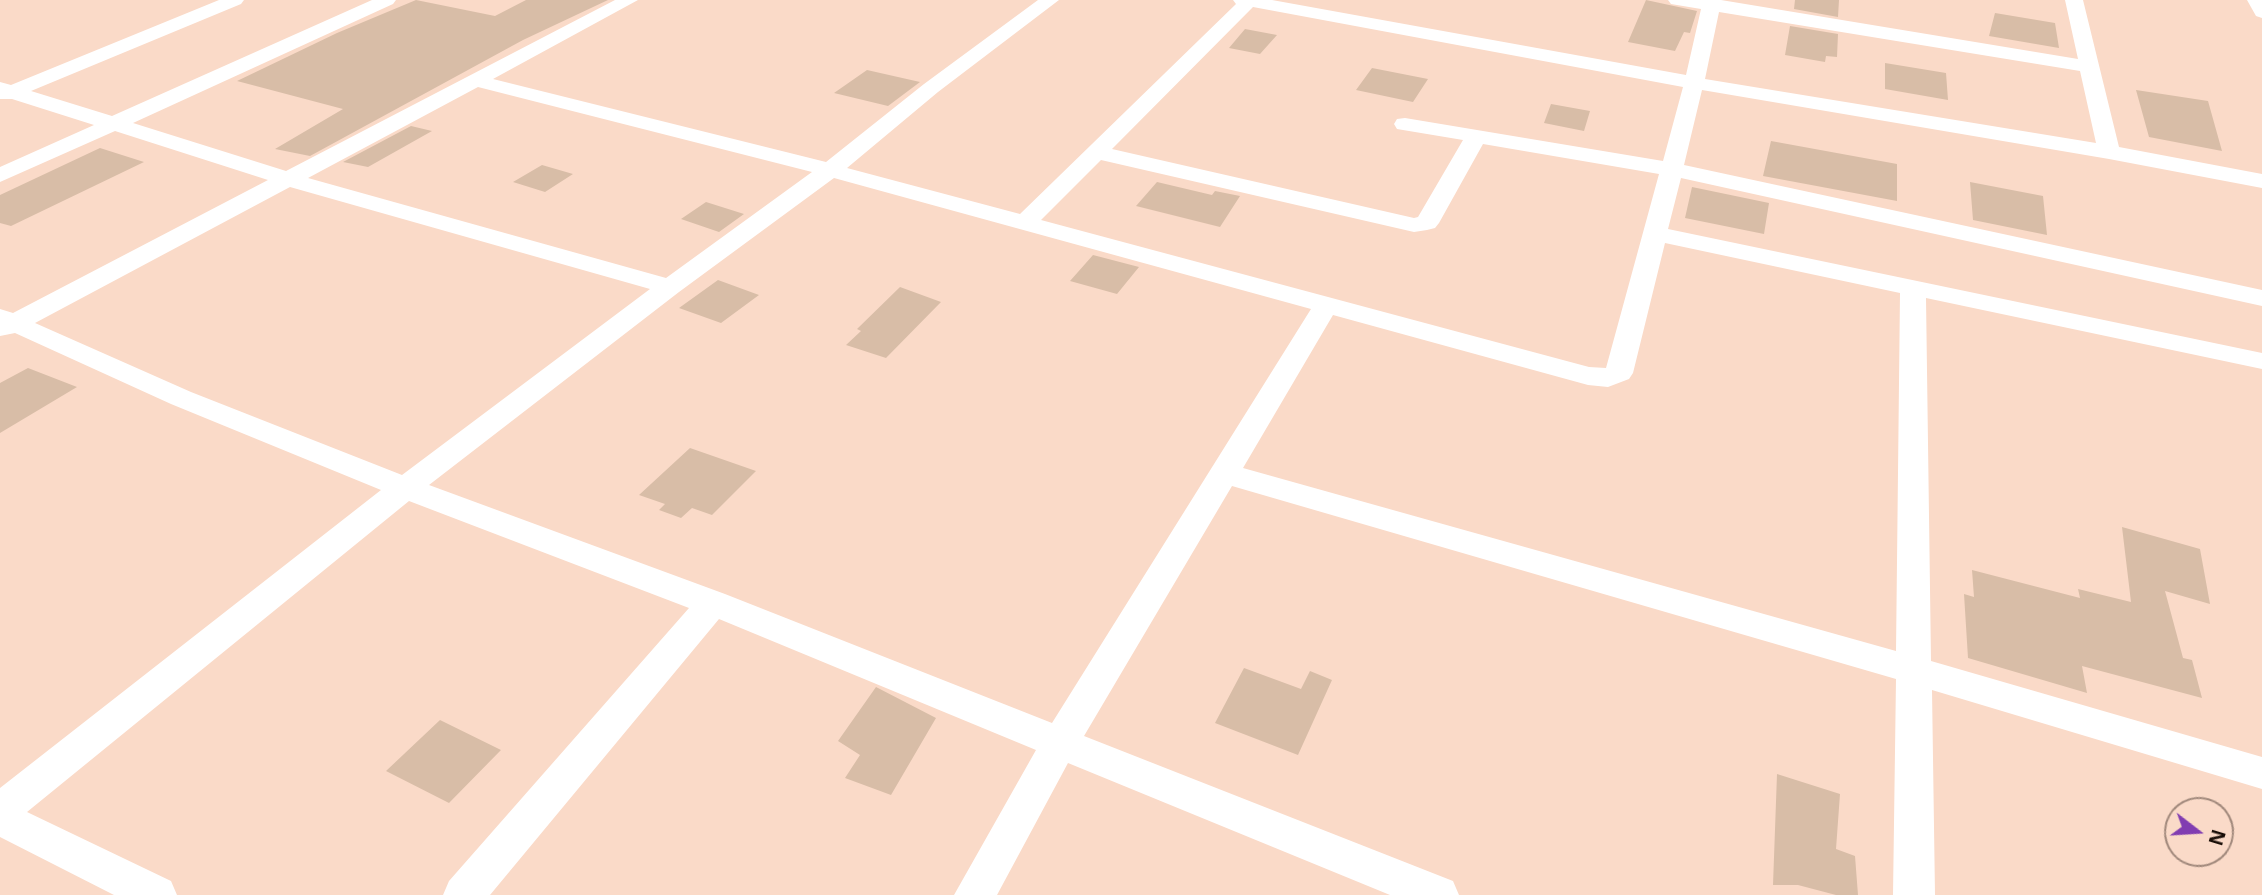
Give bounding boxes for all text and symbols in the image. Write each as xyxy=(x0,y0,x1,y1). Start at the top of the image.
north arrow xyxy=(2164,797,2234,867)
text: N xyxy=(2202,826,2232,849)

